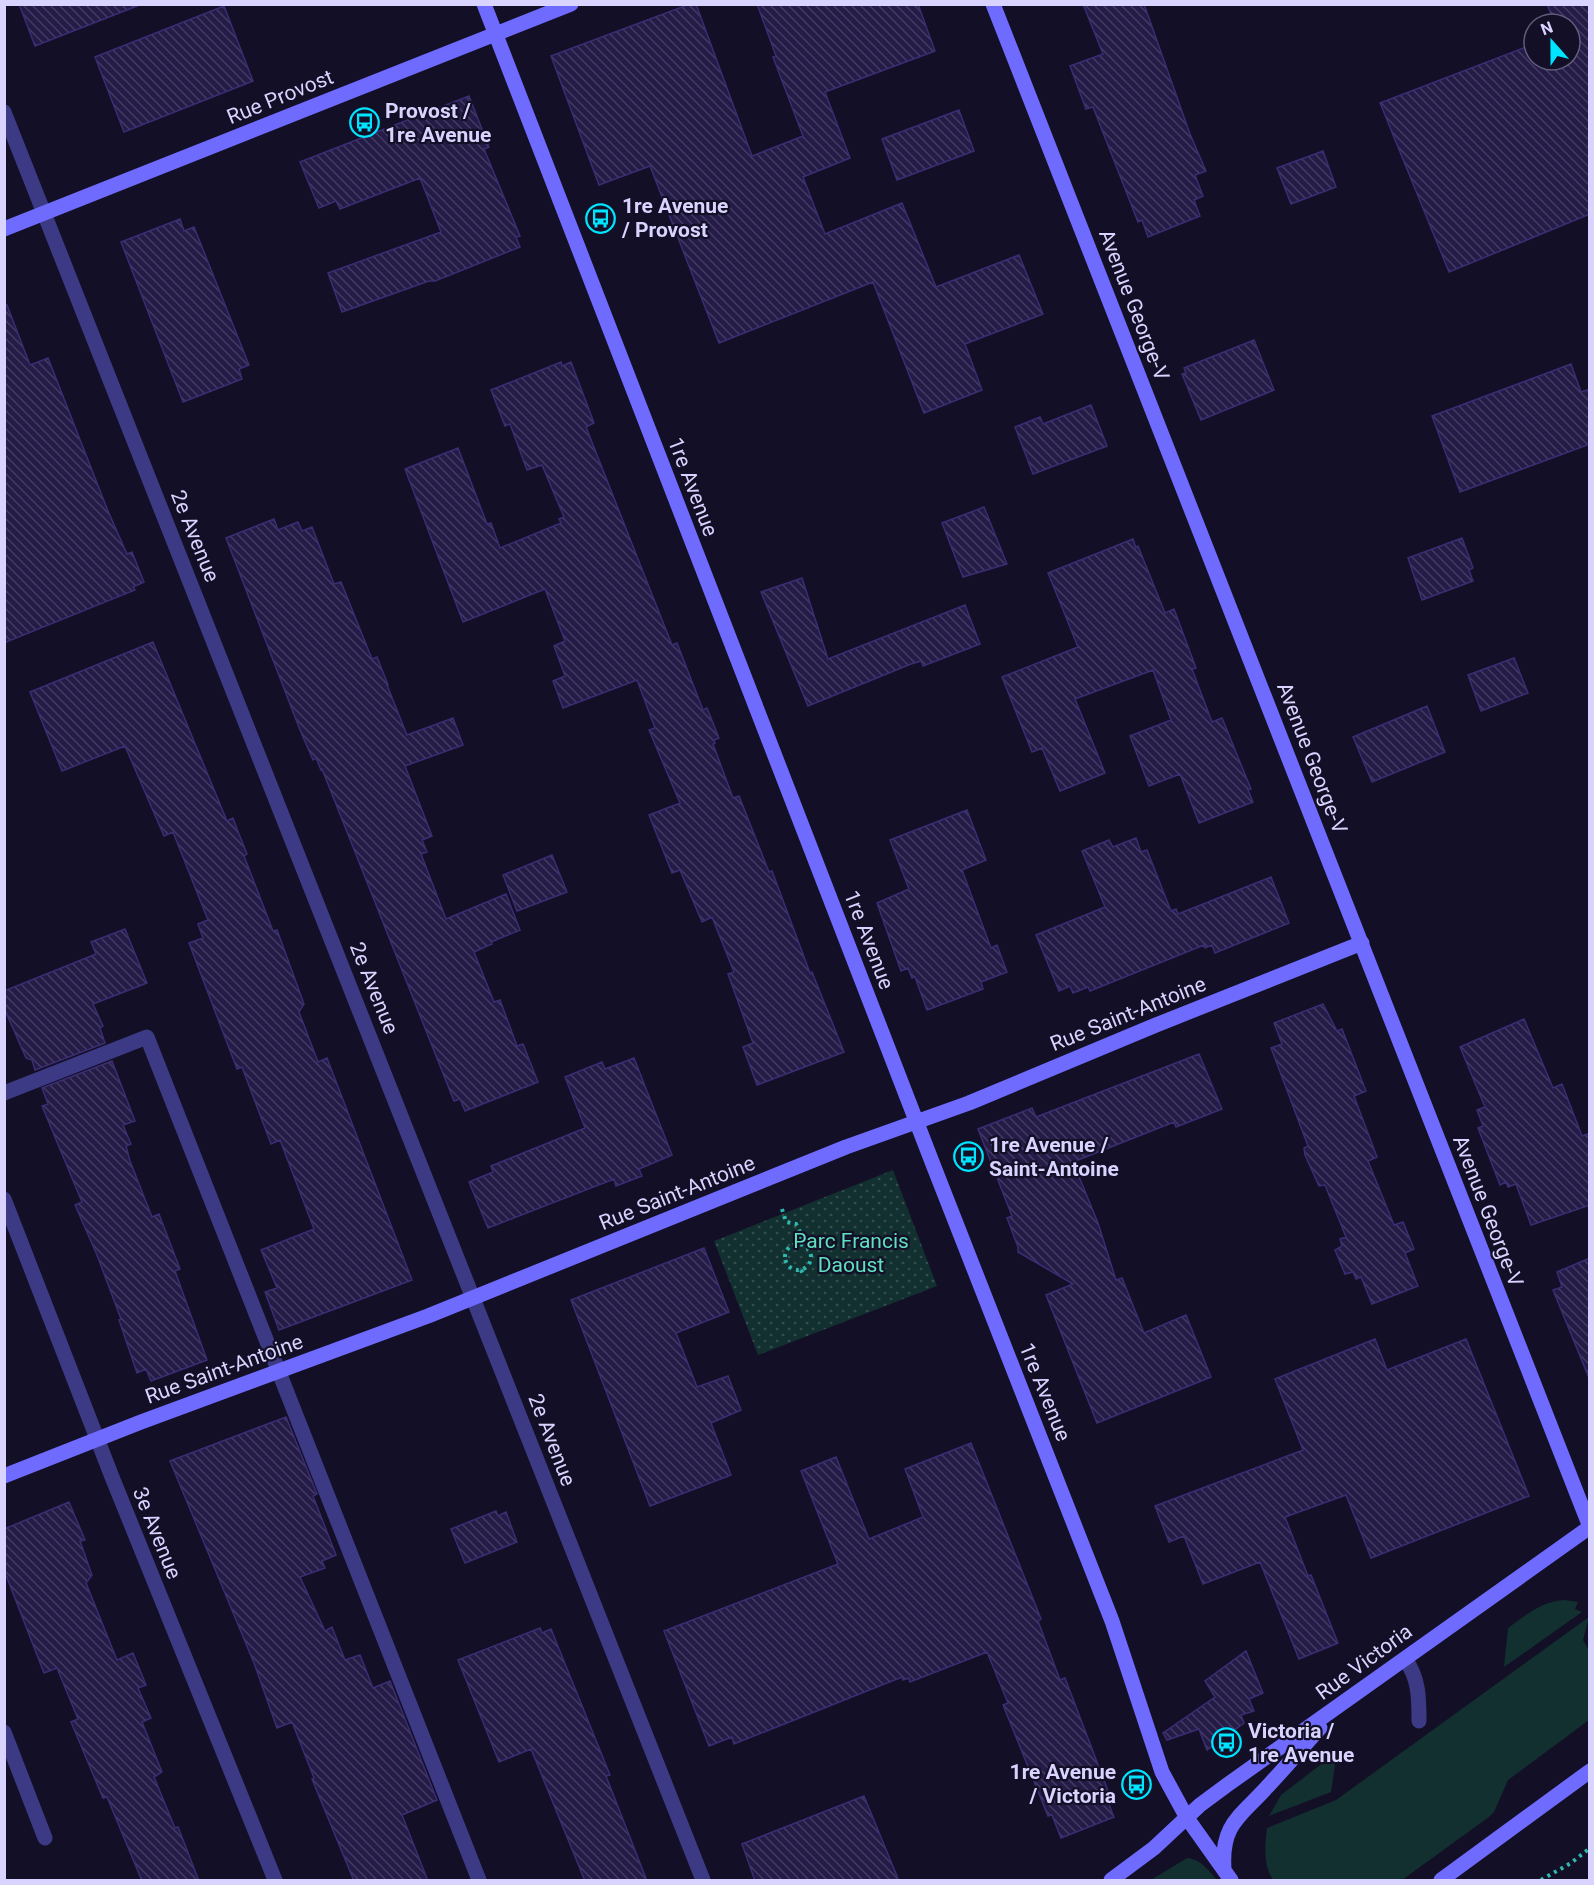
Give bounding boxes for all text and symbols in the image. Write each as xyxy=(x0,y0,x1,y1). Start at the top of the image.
north arrow xyxy=(1522,12,1582,72)
text: N xyxy=(1538,18,1555,39)
street label: Rue Provost xyxy=(223,65,337,129)
place label: Provost / 1re Avenue xyxy=(385,99,491,147)
bus stop icon: Provost / 1re Avenue xyxy=(348,107,380,139)
place label: 1re Avenue / Provost xyxy=(621,194,728,242)
bus stop icon: 1re Avenue / Provost xyxy=(585,202,617,234)
street label: Avenue George-V xyxy=(1094,226,1174,385)
street label: 1re Avenue xyxy=(663,434,723,540)
street label: 2e Avenue xyxy=(166,487,224,585)
street label: Avenue George-V xyxy=(1272,679,1352,838)
street label: 1re Avenue xyxy=(839,887,899,993)
street label: 2e Avenue xyxy=(345,939,403,1037)
street label: Rue Saint-Antoine xyxy=(1047,972,1209,1056)
street label: Avenue George-V xyxy=(1448,1132,1528,1291)
place label: 1re Avenue / Saint-Antoine xyxy=(989,1133,1119,1181)
bus stop icon: 1re Avenue / Saint-Antoine xyxy=(952,1141,984,1173)
street label: Rue Saint-Antoine xyxy=(596,1151,758,1235)
park label: Parc Francis Daoust xyxy=(793,1229,909,1277)
street label: Rue Saint-Antoine xyxy=(142,1329,306,1409)
street label: 1re Avenue xyxy=(1014,1339,1076,1445)
street label: 2e Avenue xyxy=(523,1391,581,1489)
street label: 3e Avenue xyxy=(128,1484,186,1582)
street label: Rue Victoria xyxy=(1311,1619,1417,1705)
place label: Victoria / 1re Avenue xyxy=(1248,1719,1354,1767)
bus stop icon: Victoria / 1re Avenue xyxy=(1211,1727,1243,1759)
place label: 1re Avenue / Victoria xyxy=(1010,1760,1116,1808)
bus stop icon: 1re Avenue / Victoria xyxy=(1121,1768,1153,1800)

